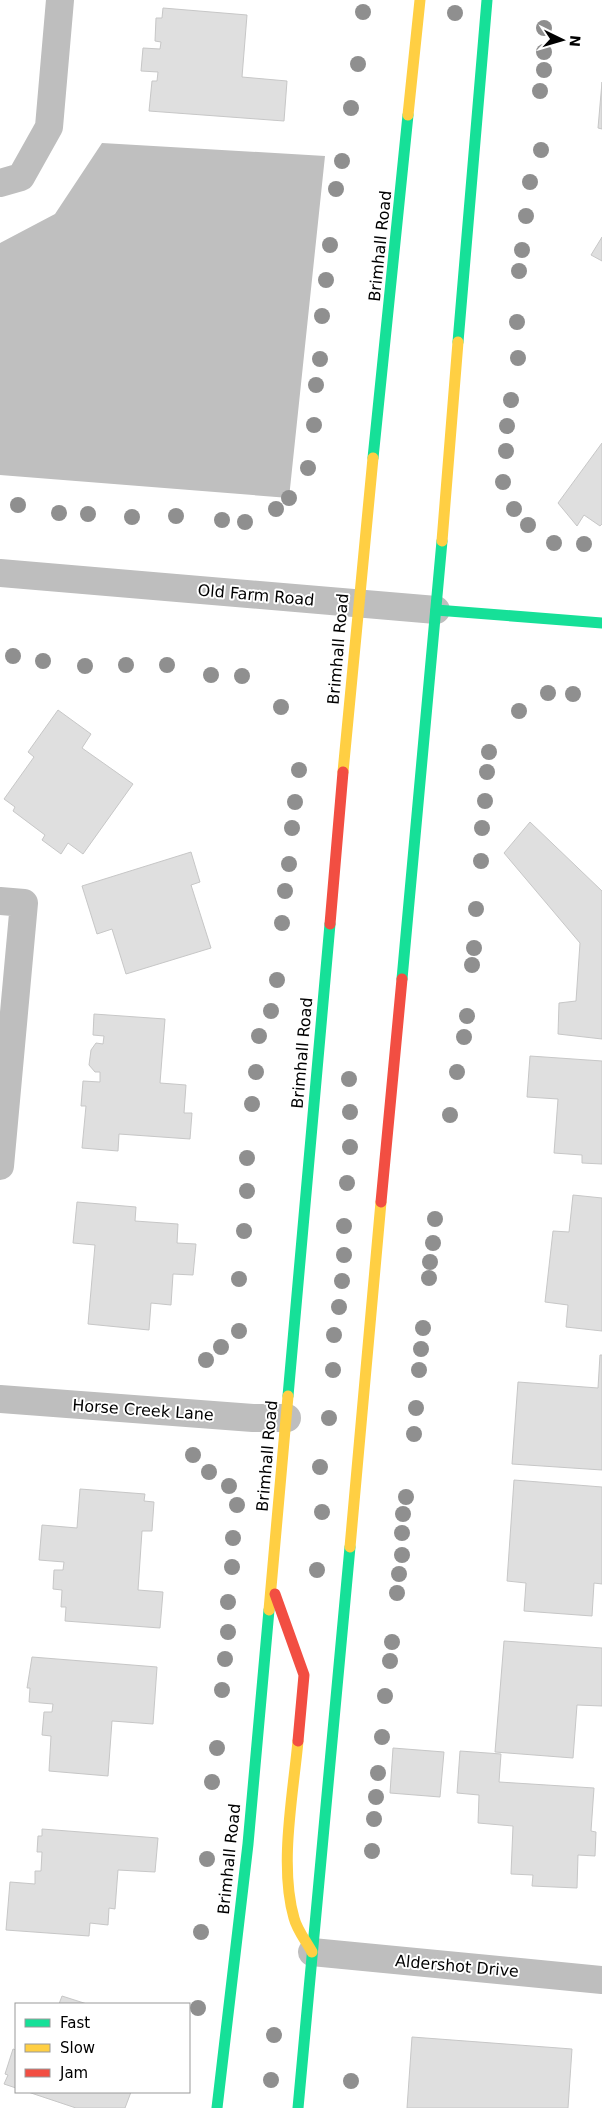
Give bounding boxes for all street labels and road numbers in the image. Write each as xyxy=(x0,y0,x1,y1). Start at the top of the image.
street label: Brimhall Road xyxy=(365,189,395,303)
street label: Old Farm Road xyxy=(197,580,315,610)
street label: Brimhall Road xyxy=(324,593,352,705)
street label: Brimhall Road xyxy=(288,997,316,1109)
street label: Horse Creek Lane xyxy=(72,1396,214,1424)
street label: Brimhall Road xyxy=(253,1400,281,1512)
street label: Brimhall Road xyxy=(214,1802,244,1916)
street label: Aldershot Drive xyxy=(394,1951,520,1981)

